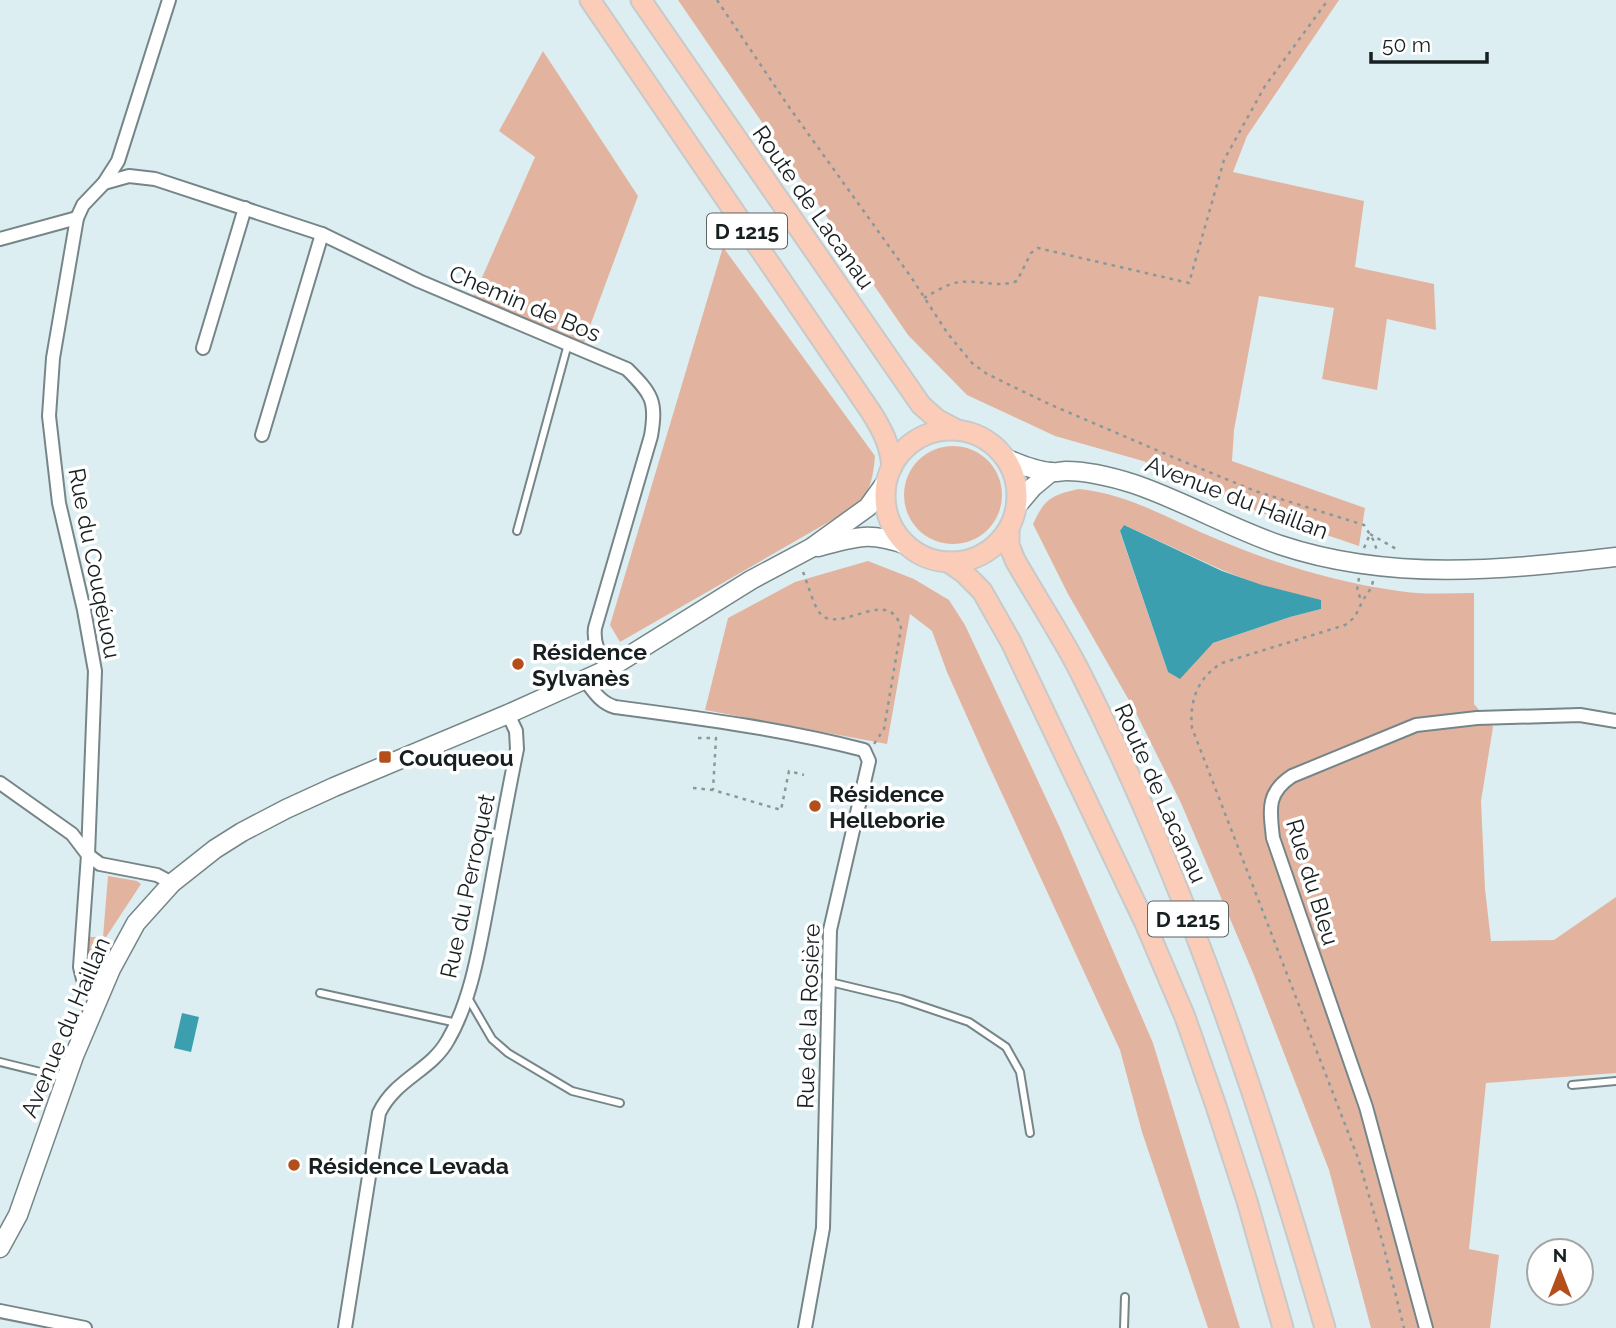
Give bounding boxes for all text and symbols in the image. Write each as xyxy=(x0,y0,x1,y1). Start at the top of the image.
scale bar xyxy=(1371,21,1486,65)
text: 50 m xyxy=(1382,32,1431,57)
street label: Route de Lacanau xyxy=(748,120,880,294)
road number: D 1215 xyxy=(707,214,787,248)
street label: Chemin de Bos xyxy=(445,259,605,347)
street label: Avenue du Haillan xyxy=(1142,450,1332,544)
street label: Rue du Couqéuou xyxy=(63,465,127,661)
place label: Résidence Sylvanès xyxy=(532,638,647,691)
marker: Résidence Sylvanès xyxy=(510,656,526,672)
street label: Route de Lacanau xyxy=(1109,699,1213,887)
place label: Couqueou xyxy=(399,744,514,771)
marker: Couqueou xyxy=(377,749,393,765)
place label: Résidence Helleborie xyxy=(829,780,945,833)
street label: Rue du Perroquet xyxy=(434,791,500,981)
marker: Résidence Helleborie xyxy=(807,798,823,814)
street label: Rue du Bleu xyxy=(1281,816,1345,948)
road number: D 1215 xyxy=(1148,902,1228,936)
street label: Rue de la Rosière xyxy=(791,923,825,1109)
street label: Avenue du Haillan xyxy=(15,933,115,1121)
place label: Résidence Levada xyxy=(308,1152,509,1179)
marker: Résidence Levada xyxy=(286,1157,302,1173)
north arrow xyxy=(1525,1237,1595,1307)
text: N xyxy=(1553,1244,1567,1266)

